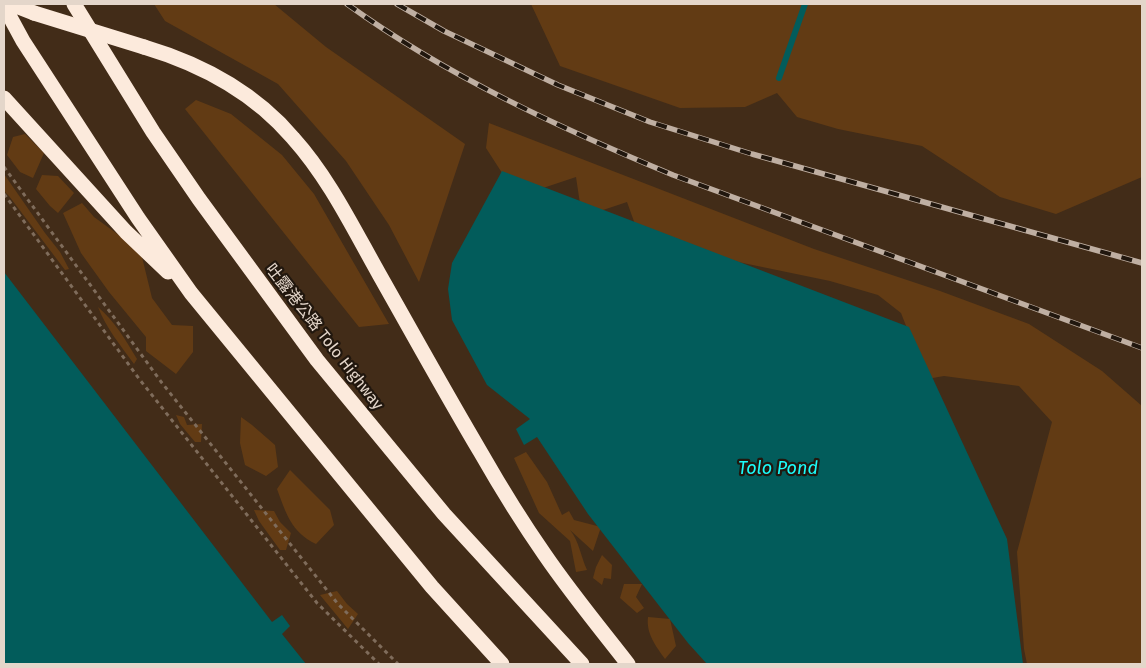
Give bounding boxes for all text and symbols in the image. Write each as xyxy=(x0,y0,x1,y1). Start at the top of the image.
street label: 吐露港公路 Tolo Highway xyxy=(261,260,387,414)
water label: Tolo Pond xyxy=(738,458,818,480)

